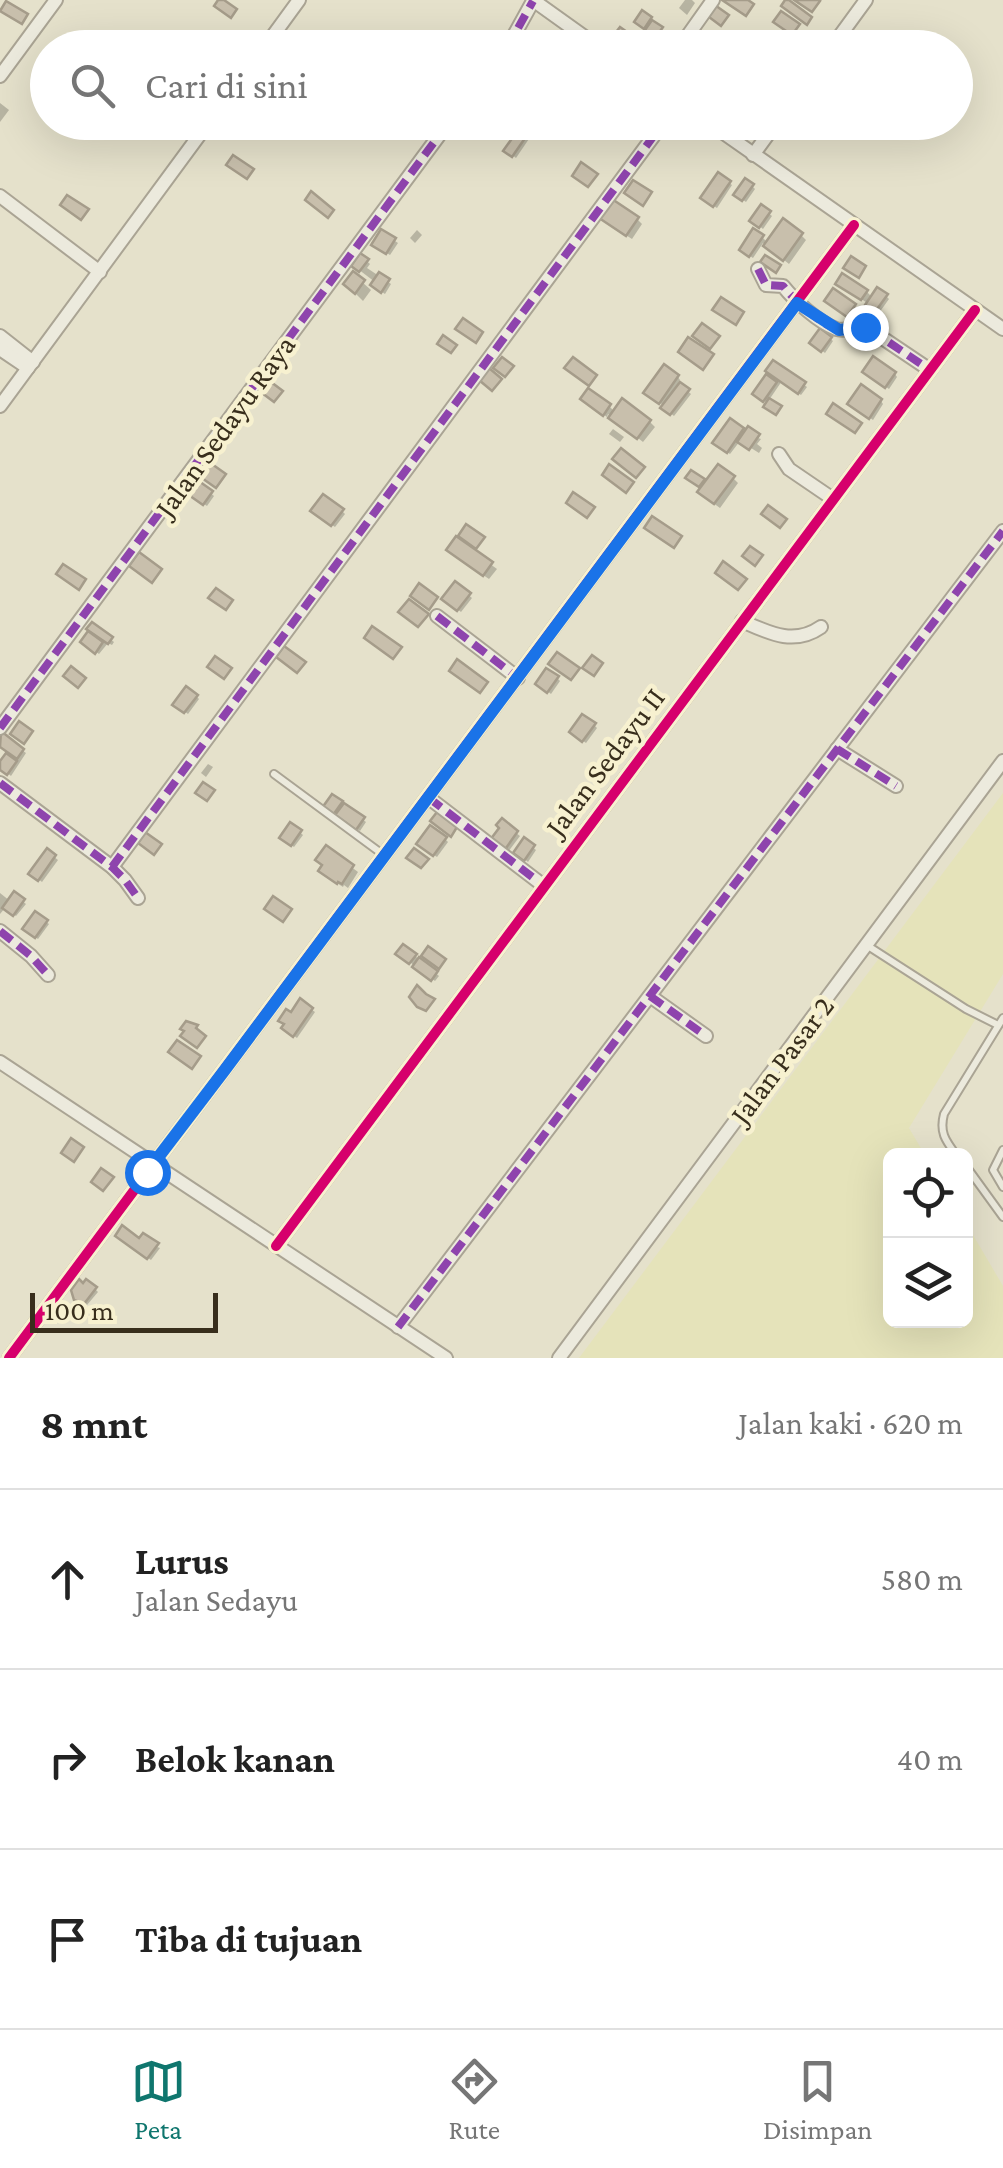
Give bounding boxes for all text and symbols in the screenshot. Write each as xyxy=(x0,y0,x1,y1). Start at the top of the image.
search box xyxy=(30,30,973,140)
icon: search xyxy=(65,58,120,113)
text: Cari di sini xyxy=(145,64,308,106)
route end xyxy=(843,305,889,351)
street label: Jalan Sedayu Raya xyxy=(146,329,302,526)
street label: Jalan Sedayu II xyxy=(536,681,672,845)
street label: Jalan Pasar 2 xyxy=(721,989,840,1132)
map controls xyxy=(883,1148,973,1328)
button: locate xyxy=(883,1148,973,1238)
route start xyxy=(125,1150,171,1196)
button: layers xyxy=(883,1238,973,1328)
scale bar xyxy=(30,1288,218,1332)
text: 100 m xyxy=(45,1295,114,1326)
text: 8 mnt xyxy=(40,1400,147,1447)
text: Jalan kaki · 620 m xyxy=(738,1405,963,1441)
text: Lurus xyxy=(135,1540,229,1582)
icon: ahead xyxy=(40,1552,95,1607)
text: 580 m xyxy=(881,1561,963,1597)
text: Jalan Sedayu xyxy=(135,1582,298,1618)
icon: right xyxy=(40,1732,95,1787)
text: Belok kanan xyxy=(135,1738,335,1780)
text: 40 m xyxy=(897,1741,963,1777)
icon: arrive xyxy=(40,1912,95,1967)
text: Tiba di tujuan xyxy=(135,1918,362,1960)
tab: Peta xyxy=(131,2054,186,2145)
tab: Rute xyxy=(447,2054,502,2145)
tab: Disimpan xyxy=(763,2054,872,2145)

